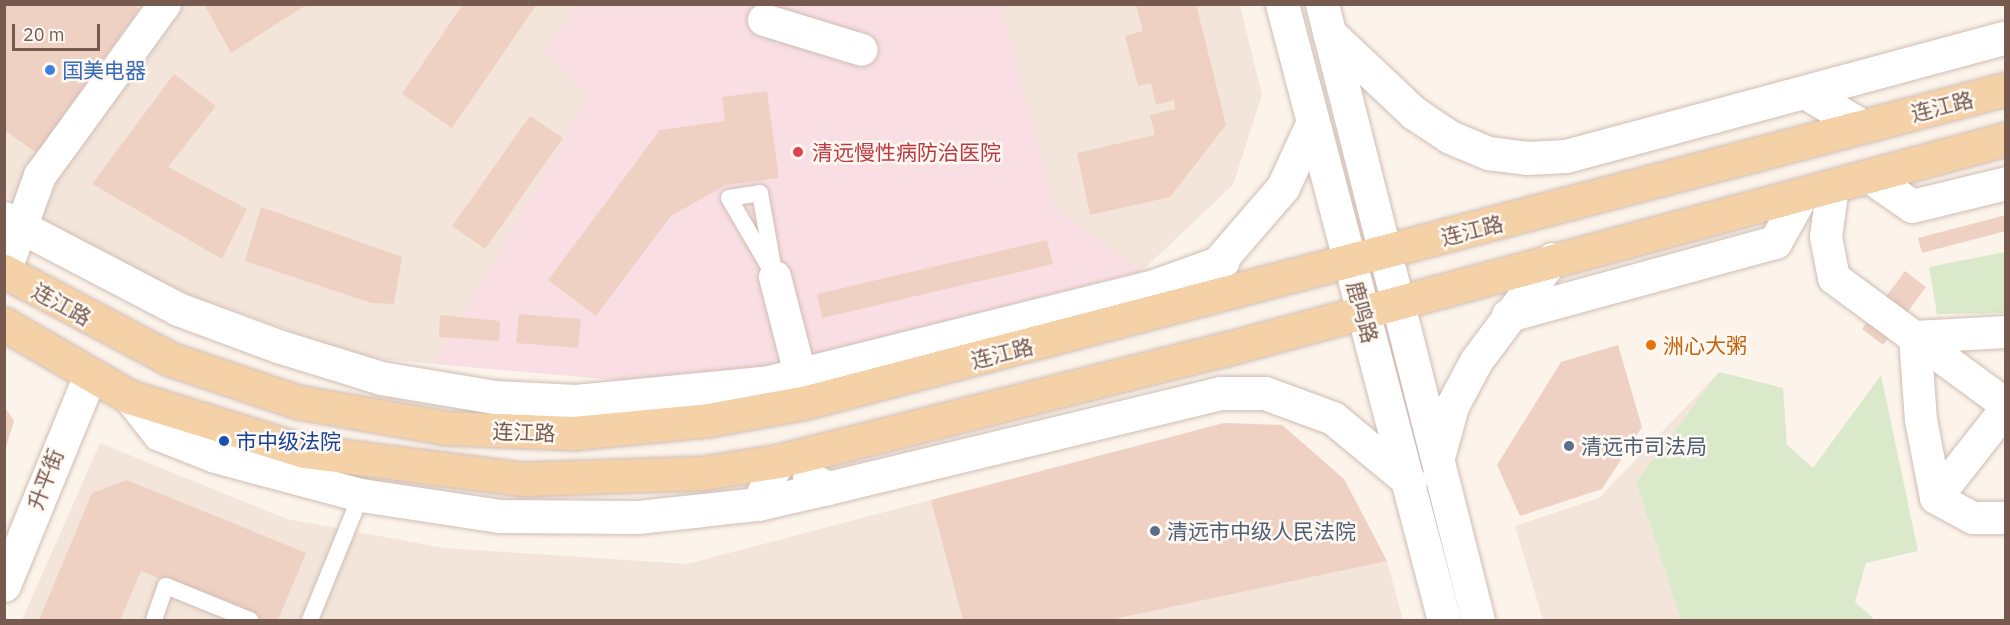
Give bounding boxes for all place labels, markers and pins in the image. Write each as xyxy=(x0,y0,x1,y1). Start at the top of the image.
place label: 国美电器 xyxy=(62,57,146,83)
marker: 国美电器 xyxy=(43,63,57,77)
place label: 清远慢性病防治医院 xyxy=(812,139,1001,165)
marker: 清远慢性病防治医院 xyxy=(789,143,807,161)
place label: 洲心大粥 xyxy=(1663,332,1747,358)
marker: 洲心大粥 xyxy=(1644,338,1658,352)
place label: 市中级法院 xyxy=(236,428,341,454)
place label: 清远市司法局 xyxy=(1581,433,1707,459)
marker: 市中级法院 xyxy=(217,434,231,448)
marker: 清远市司法局 xyxy=(1562,439,1576,453)
place label: 清远市中级人民法院 xyxy=(1167,518,1356,544)
marker: 清远市中级人民法院 xyxy=(1148,524,1162,538)

